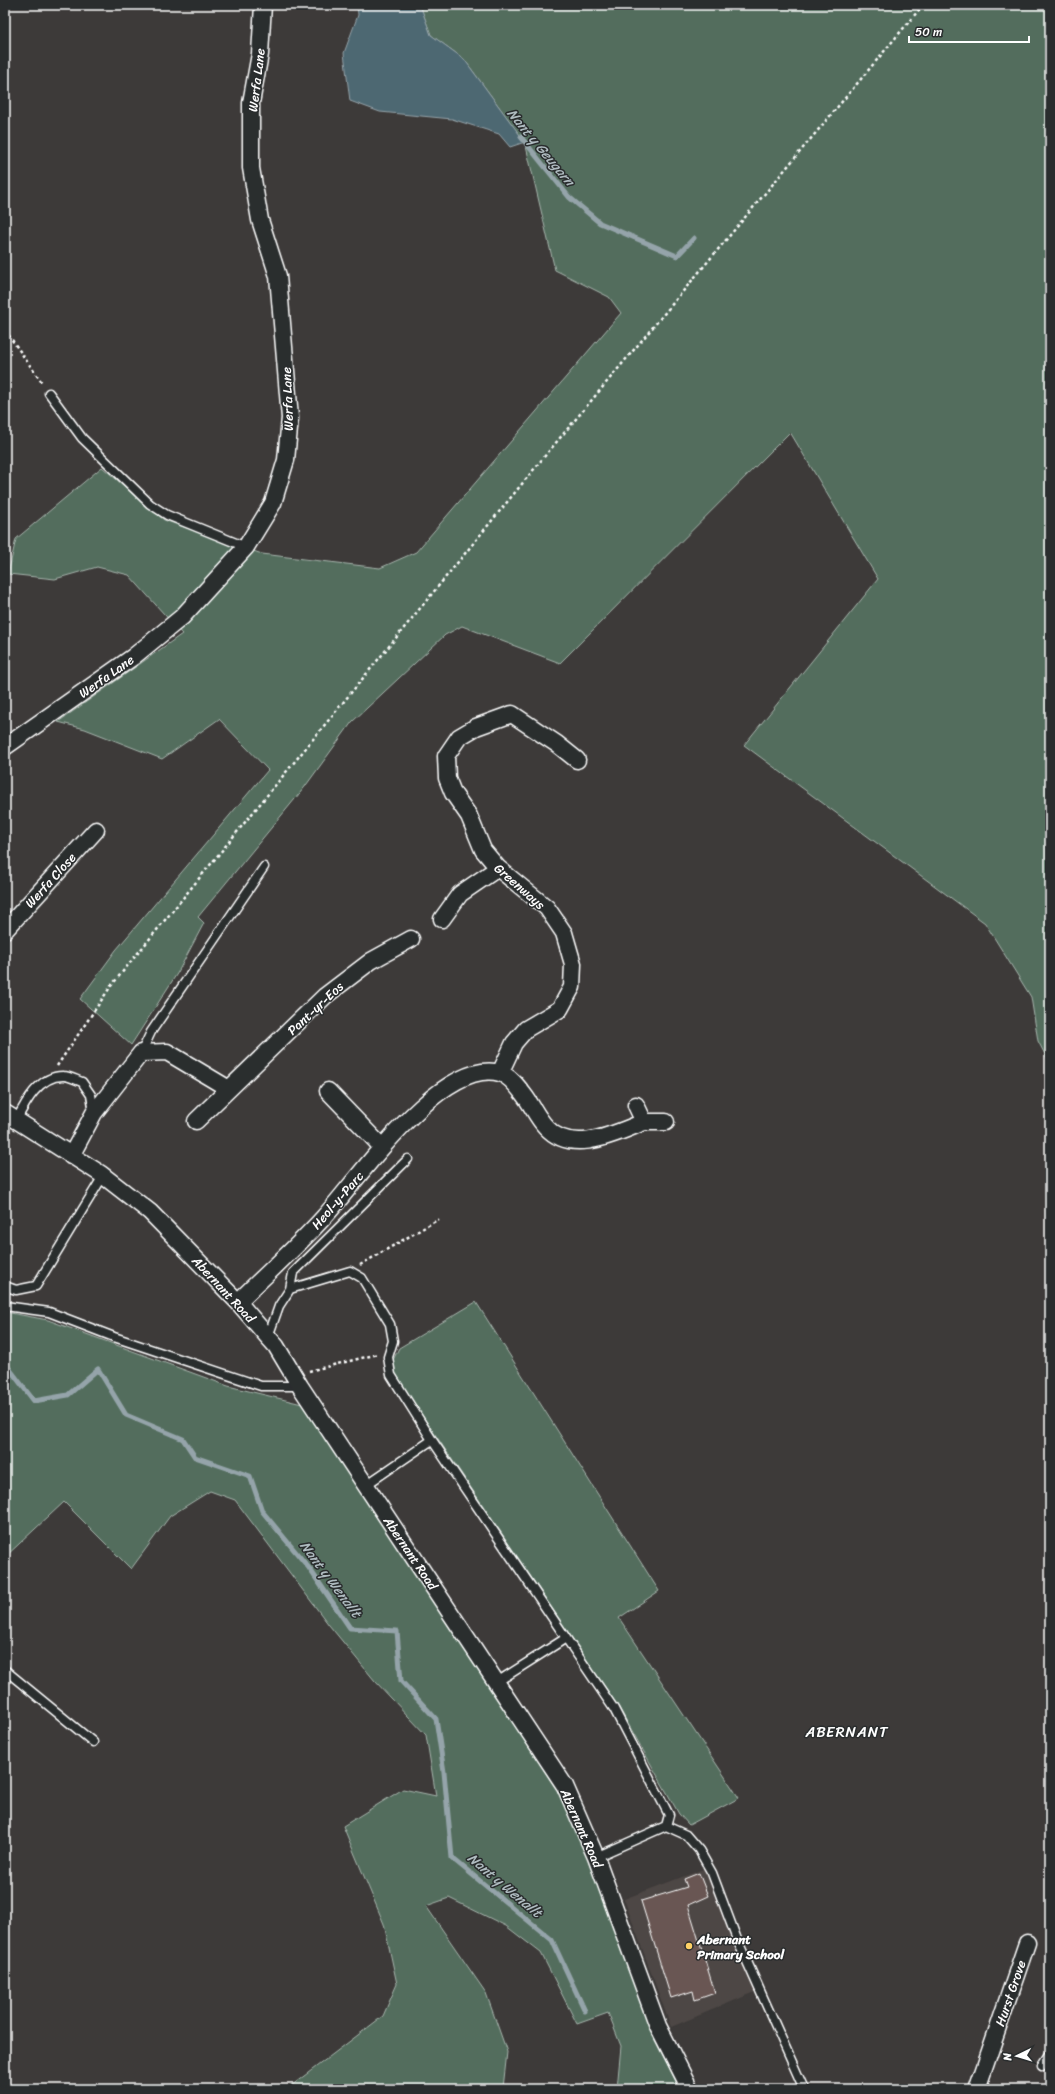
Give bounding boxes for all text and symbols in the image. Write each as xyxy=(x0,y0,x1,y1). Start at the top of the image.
scale bar xyxy=(909,18,1029,44)
text: 50 m xyxy=(915,21,942,43)
street label: Werfa Lane xyxy=(241,47,272,113)
water label: Nant y Geugarn xyxy=(500,103,582,193)
street label: Werfa Lane xyxy=(275,366,300,431)
street label: Werfa Lane xyxy=(74,648,139,704)
street label: Werfa Close xyxy=(19,847,82,913)
street label: Greenways xyxy=(489,857,551,915)
street label: Pant-yr-Eos xyxy=(282,976,349,1041)
street label: Heol-y-Parc xyxy=(305,1166,370,1235)
street label: Abernant Road xyxy=(186,1250,262,1329)
street label: Abernant Road xyxy=(377,1511,445,1596)
water label: Nant y Wenallt xyxy=(293,1535,369,1625)
district label: ABERNANT xyxy=(805,1719,889,1745)
street label: Abernant Road xyxy=(553,1784,610,1873)
water label: Nant y Wenallt xyxy=(462,1846,549,1926)
place label: Abernant Primary School xyxy=(696,1928,785,1966)
marker: Abernant Primary School xyxy=(684,1941,694,1951)
street label: Hurst Grove xyxy=(988,1957,1033,2029)
north arrow xyxy=(997,2036,1037,2076)
text: N xyxy=(998,2052,1017,2062)

